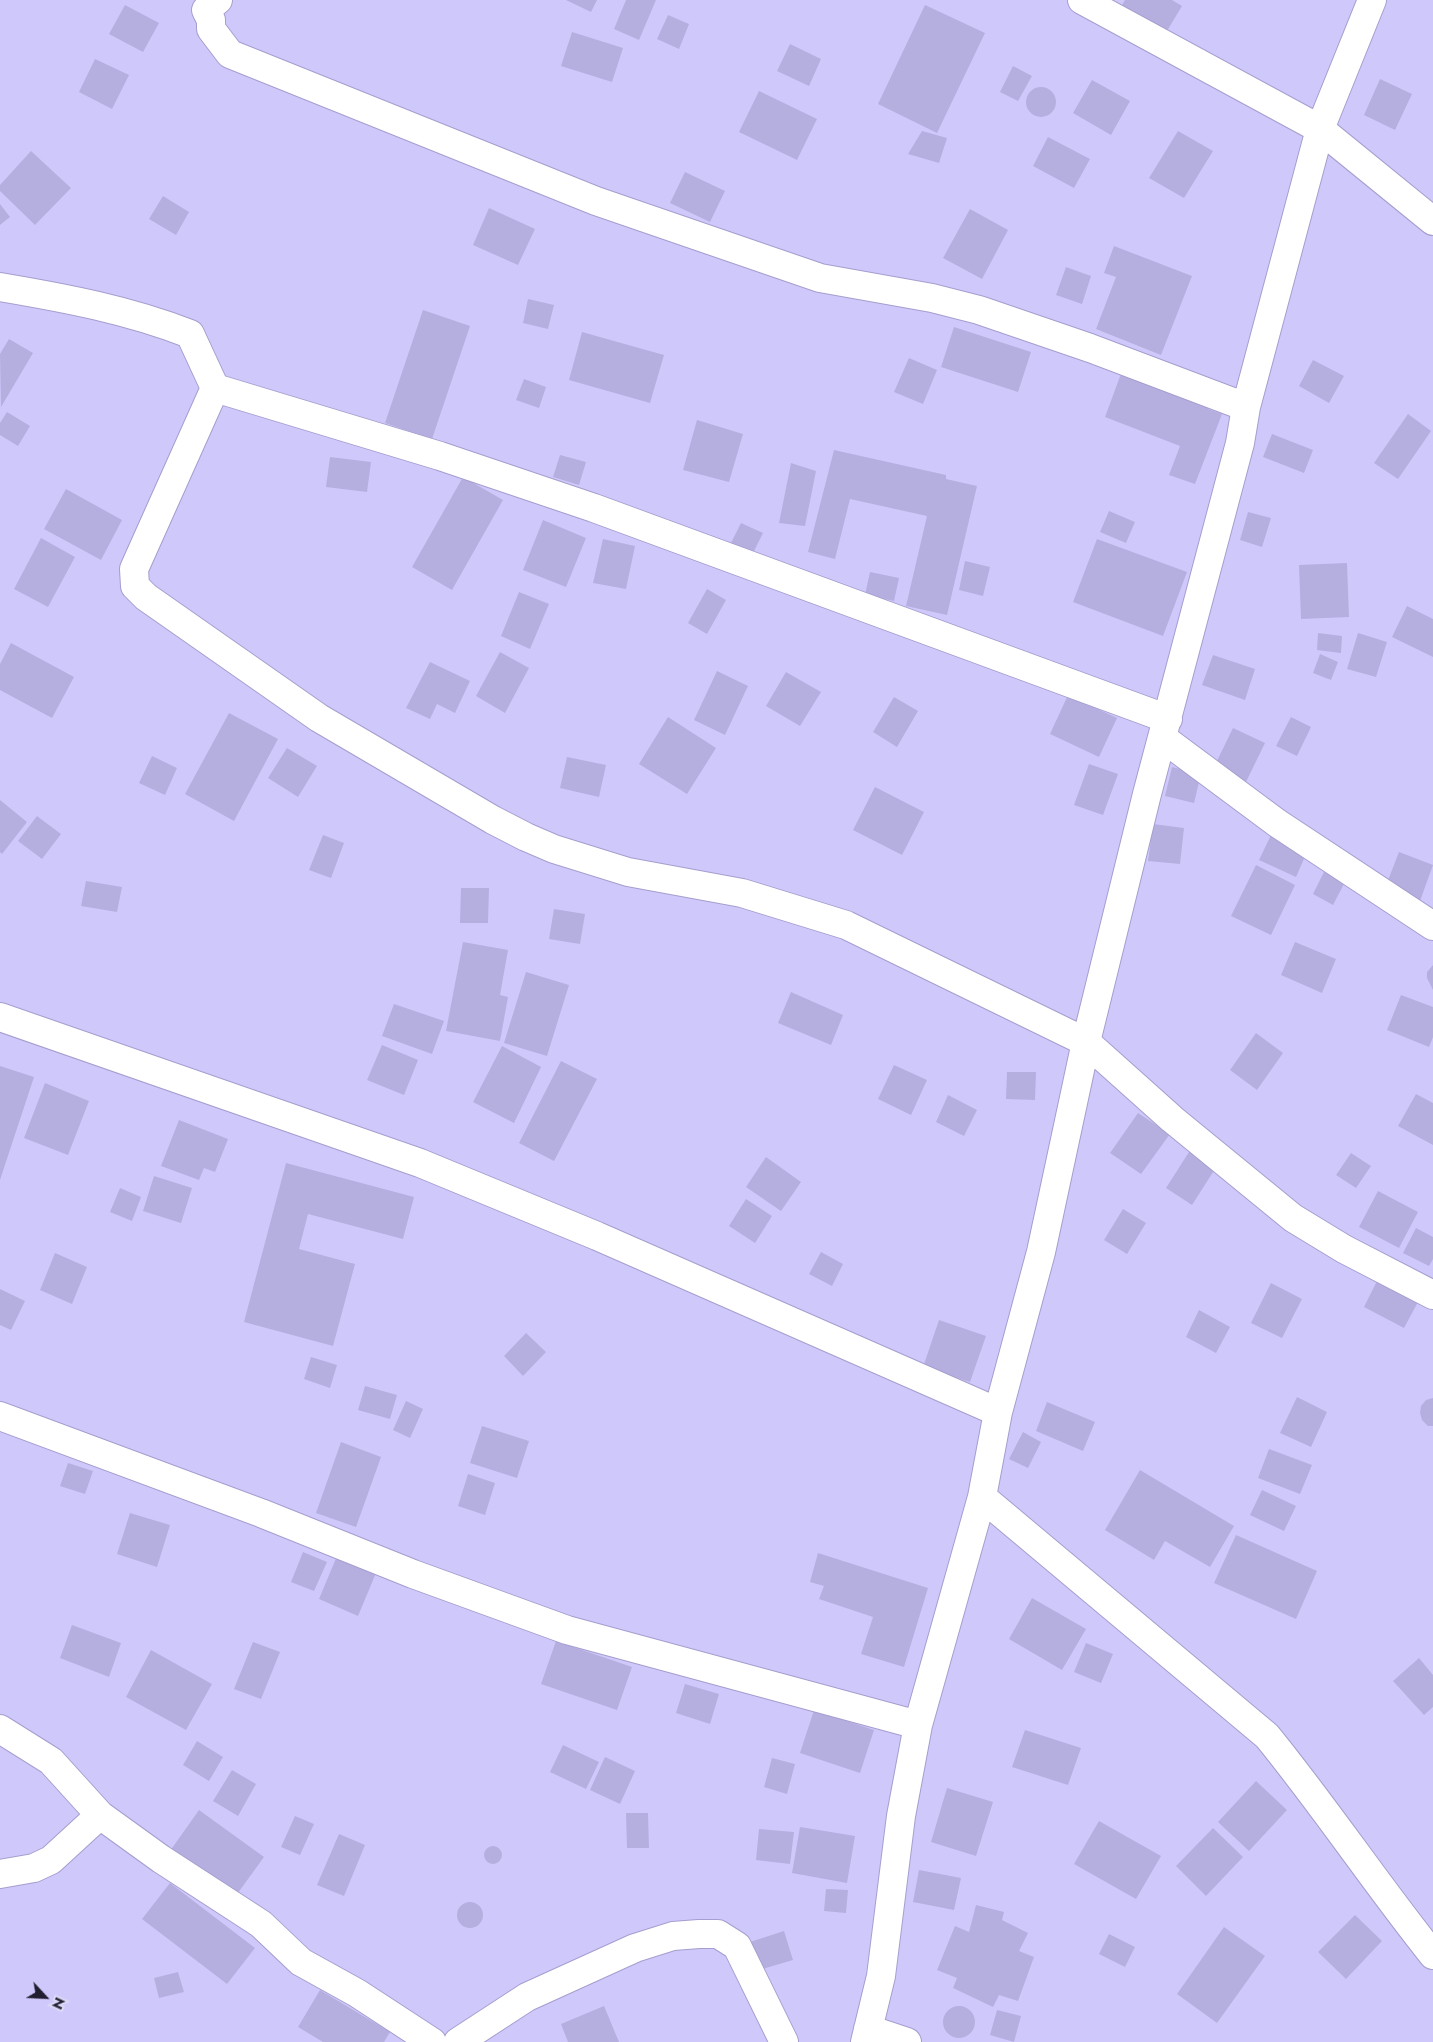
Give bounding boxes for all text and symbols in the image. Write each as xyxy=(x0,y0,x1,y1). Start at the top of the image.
north arrow xyxy=(20,1972,70,2022)
text: N xyxy=(47,1994,70,2013)

